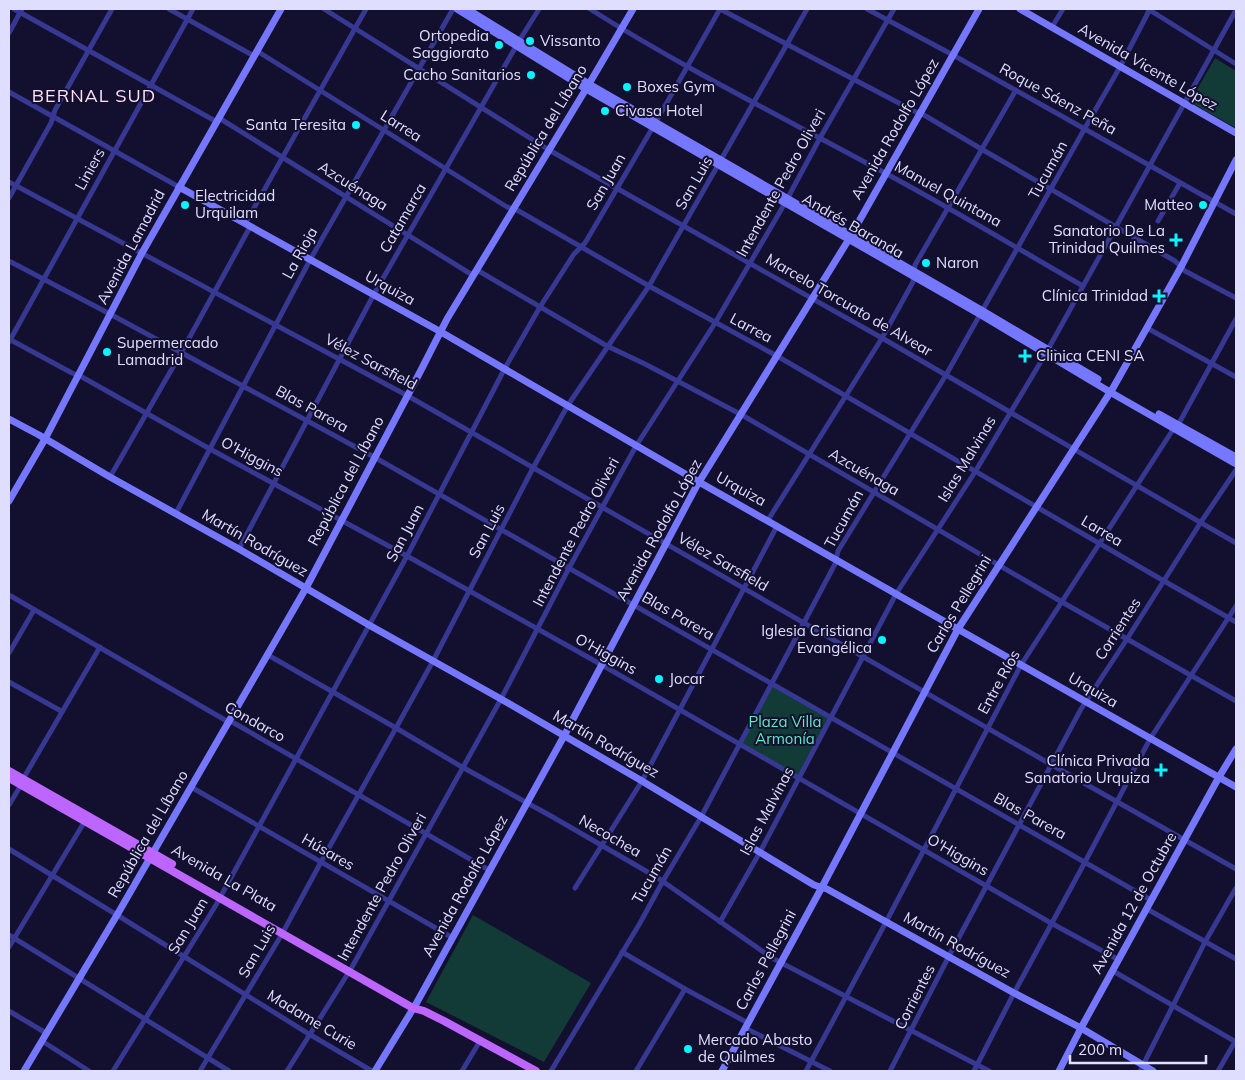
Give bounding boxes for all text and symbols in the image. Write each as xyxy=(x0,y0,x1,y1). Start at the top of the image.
street label: Avenida Vicente López xyxy=(1075,19,1222,114)
place label: Ortopedia Saggiorato xyxy=(412,26,489,62)
place label: Vissanto xyxy=(540,31,600,50)
marker: Vissanto xyxy=(524,35,536,47)
marker: Ortopedia Saggiorato xyxy=(493,39,505,51)
street label: Avenida Rodolfo López xyxy=(846,55,943,203)
street label: Roque Sáenz Peña xyxy=(996,59,1120,139)
street label: República del Líbano xyxy=(500,61,591,194)
place label: Cacho Sanitarios xyxy=(403,65,521,84)
marker: Cacho Sanitarios xyxy=(525,69,537,81)
place label: Boxes Gym xyxy=(637,77,715,96)
marker: Boxes Gym xyxy=(621,81,633,93)
district label: BERNAL SUD xyxy=(32,84,156,107)
place label: Civasa Hotel xyxy=(615,101,703,120)
marker: Civasa Hotel xyxy=(599,105,611,117)
street label: Intendente Pedro Oliveri xyxy=(732,105,829,260)
street label: Larrea xyxy=(377,106,425,146)
place label: Santa Teresita xyxy=(246,115,346,134)
marker: Santa Teresita xyxy=(350,119,362,131)
street label: Tucumán xyxy=(1024,137,1071,202)
street label: Liniers xyxy=(70,144,109,193)
street label: San Juan xyxy=(582,150,629,214)
street label: San Luis xyxy=(671,153,716,213)
street label: Manuel Quintana xyxy=(891,156,1005,231)
street label: Azcuénaga xyxy=(315,157,392,214)
street label: Catamarca xyxy=(375,180,430,256)
street label: Avenida Lamadrid xyxy=(92,186,169,307)
place label: Electricidad Urquilam xyxy=(195,186,275,222)
street label: Andrés Baranda xyxy=(799,189,907,262)
place label: Matteo xyxy=(1144,195,1193,214)
marker: Electricidad Urquilam xyxy=(179,199,191,211)
marker: Matteo xyxy=(1197,199,1209,211)
place label: Sanatorio De La Trinidad Quilmes xyxy=(1049,221,1165,257)
street label: La Rioja xyxy=(278,224,321,282)
marker: Sanatorio De La Trinidad Quilmes xyxy=(1169,233,1183,247)
street label: Marcelo Torcuato de Alvear xyxy=(762,249,936,360)
place label: Naron xyxy=(936,253,979,272)
marker: Naron xyxy=(920,257,932,269)
street label: Urquiza xyxy=(362,266,419,309)
place label: Clínica Trinidad xyxy=(1042,286,1148,305)
marker: Clínica Trinidad xyxy=(1152,289,1166,303)
street label: Larrea xyxy=(727,309,776,347)
street label: Vélez Sarsfield xyxy=(322,329,421,394)
place label: Supermercado Lamadrid xyxy=(117,333,218,369)
marker: Supermercado Lamadrid xyxy=(101,346,113,358)
place label: Clinica CENI SA xyxy=(1036,346,1144,365)
marker: Clinica CENI SA xyxy=(1018,349,1032,363)
street label: Blas Parera xyxy=(272,381,352,436)
street label: Islas Malvinas xyxy=(933,412,1000,505)
street label: República del Líbano xyxy=(303,413,388,549)
street label: O'Higgins xyxy=(218,432,287,481)
street label: Azcuénaga xyxy=(825,444,903,499)
street label: Intendente Pedro Oliveri xyxy=(528,454,623,610)
street label: Avenida Rodolfo López xyxy=(612,455,706,604)
street label: Urquiza xyxy=(713,467,770,510)
street label: Tucumán xyxy=(820,486,867,551)
street label: San Luis xyxy=(464,500,509,561)
street label: San Juan xyxy=(382,501,428,565)
street label: Martín Rodríguez xyxy=(199,504,312,581)
street label: Larrea xyxy=(1078,511,1126,550)
street label: Vélez Sarsfield xyxy=(674,528,772,595)
street label: Carlos Pellegrini xyxy=(922,551,995,656)
street label: Blas Parera xyxy=(639,587,718,644)
street label: Corrientes xyxy=(1090,594,1145,663)
place label: Iglesia Cristiana Evangélica xyxy=(761,621,872,657)
street label: O'Higgins xyxy=(572,629,641,678)
marker: Iglesia Cristiana Evangélica xyxy=(876,634,888,646)
street label: Entre Ríos xyxy=(973,646,1024,717)
street label: Urquiza xyxy=(1065,668,1121,711)
place label: Jocar xyxy=(669,669,705,688)
marker: Jocar xyxy=(653,673,665,685)
street label: Condarco xyxy=(222,697,289,746)
street label: Martín Rodríguez xyxy=(550,705,663,782)
park label: Plaza Villa Armonía xyxy=(748,712,822,748)
place label: Clínica Privada Sanatorio Urquiza xyxy=(1024,751,1150,787)
street label: Islas Malvinas xyxy=(735,763,798,858)
marker: Clínica Privada Sanatorio Urquiza xyxy=(1154,763,1168,777)
street label: República del Líbano xyxy=(103,766,192,901)
street label: Blas Parera xyxy=(990,788,1070,843)
street label: Intendente Pedro Oliveri xyxy=(333,809,430,964)
street label: Necochea xyxy=(576,810,645,861)
street label: Avenida Rodolfo López xyxy=(418,811,512,960)
street label: Avenida 12 de Octubre xyxy=(1087,828,1180,977)
street label: Húsares xyxy=(299,829,358,874)
street label: O'Higgins xyxy=(924,829,992,880)
street label: Avenida La Plata xyxy=(168,840,280,915)
street label: Tucumán xyxy=(627,842,676,907)
street label: San Juan xyxy=(163,894,212,957)
street label: Carlos Pellegrini xyxy=(731,906,800,1013)
street label: Martín Rodríguez xyxy=(900,907,1014,982)
street label: San Luis xyxy=(234,921,279,981)
street label: Corrientes xyxy=(890,961,939,1032)
street label: Madame Curie xyxy=(264,985,360,1054)
place label: Mercado Abasto de Quilmes xyxy=(698,1030,812,1066)
scale bar xyxy=(1070,1032,1206,1064)
text: 200 m xyxy=(1078,1040,1122,1059)
marker: Mercado Abasto de Quilmes xyxy=(682,1043,694,1055)

